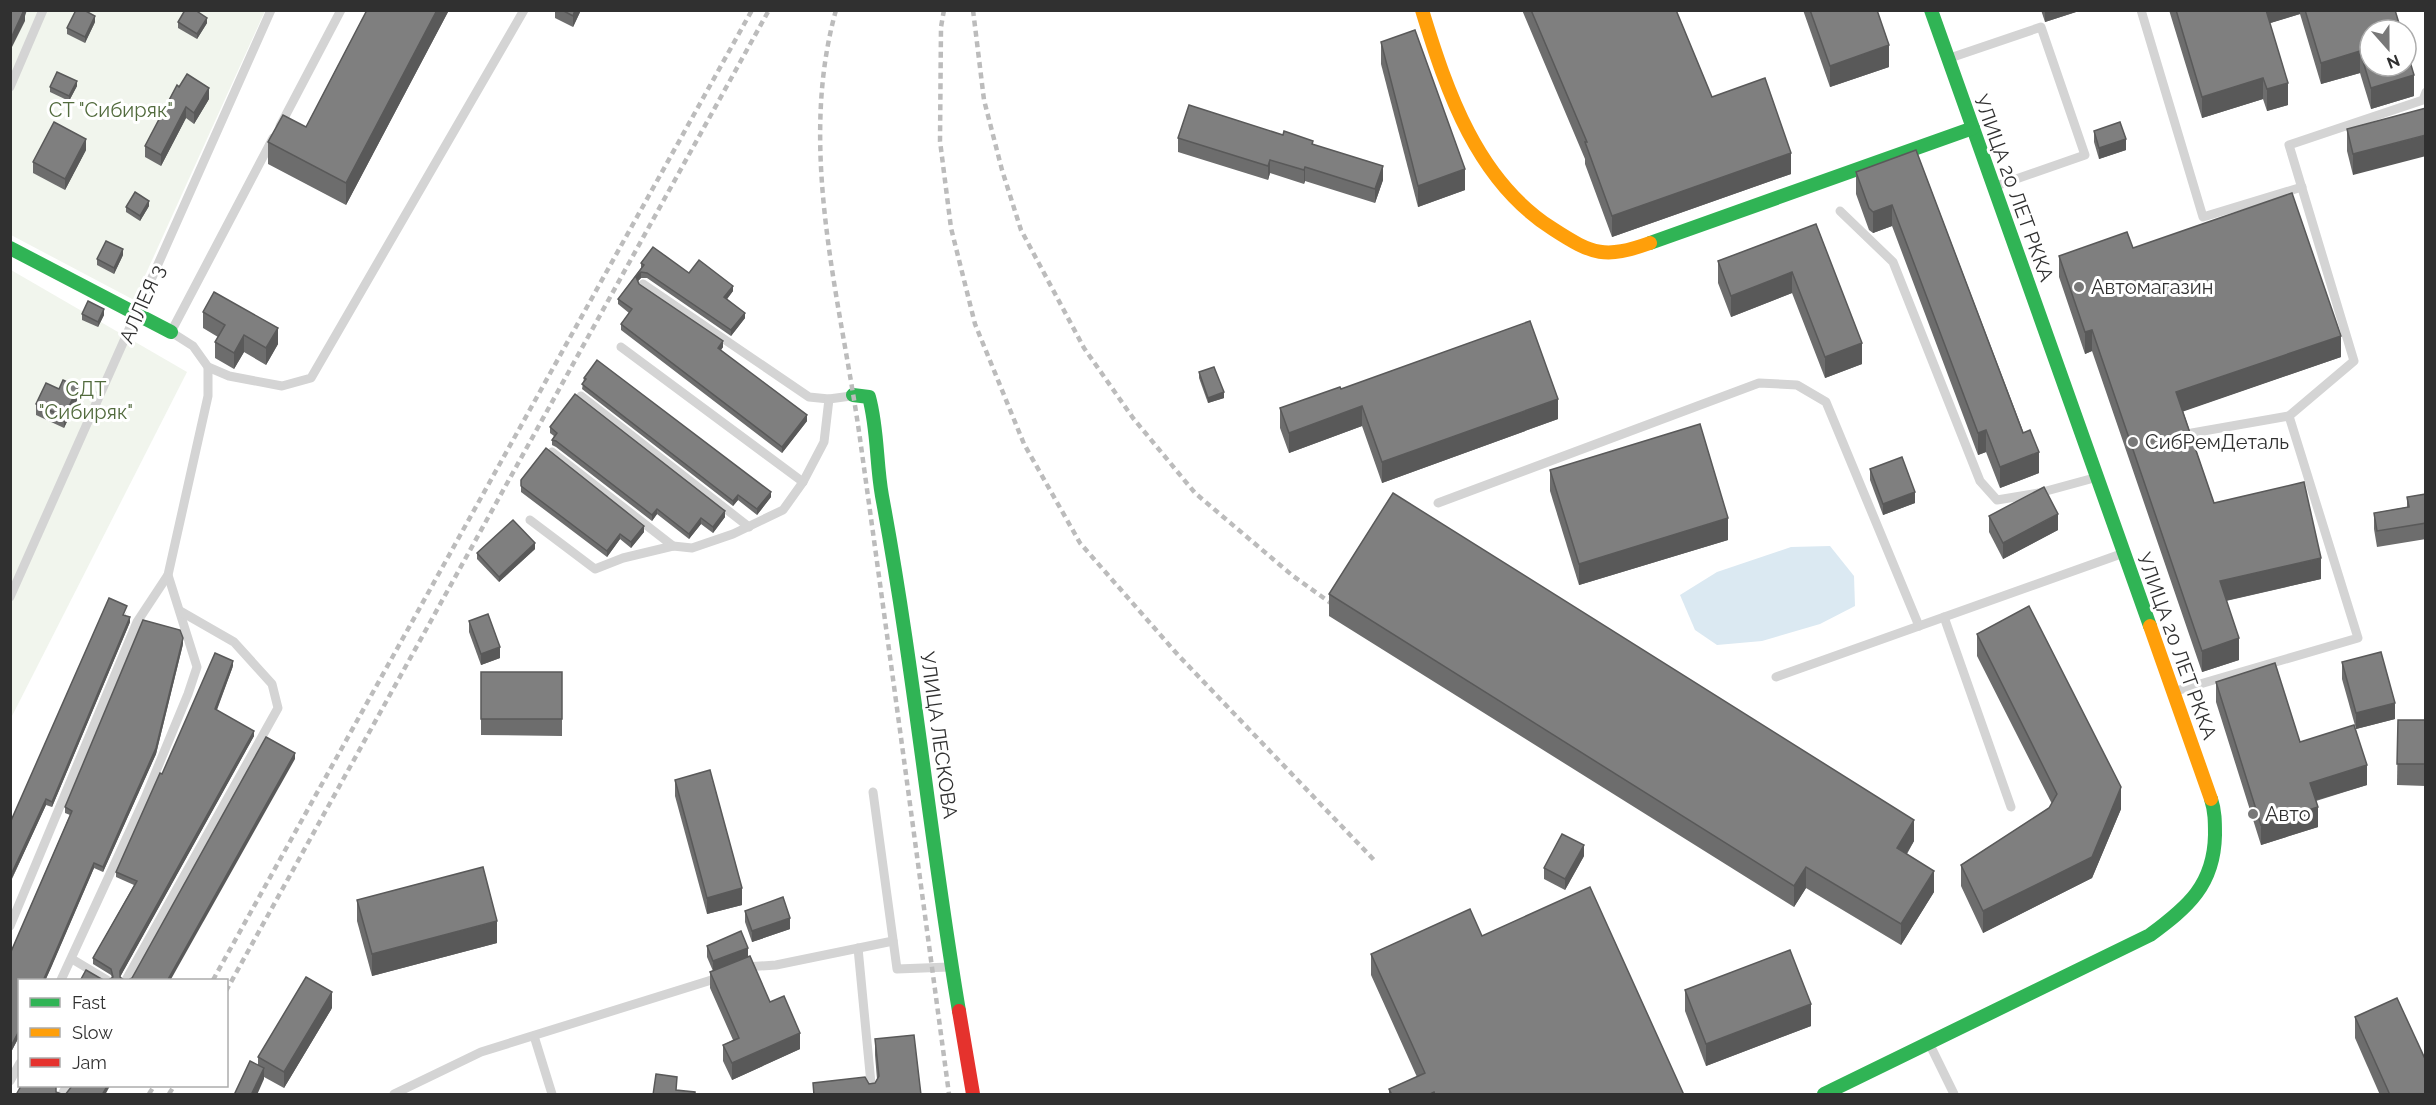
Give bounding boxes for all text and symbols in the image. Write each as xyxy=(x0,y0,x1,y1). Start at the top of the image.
north arrow xyxy=(2358,18,2418,78)
text: N xyxy=(2384,50,2402,73)
street label: УЛИЦА 20 ЛЕТ РККА xyxy=(1969,91,2059,285)
park label: СТ "Сибиряк" xyxy=(49,98,173,122)
street label: АЛЛЕЯ 3 xyxy=(114,261,170,347)
place label: Автомагазин xyxy=(2091,275,2213,299)
marker: Автомагазин xyxy=(2072,280,2086,294)
park label: СДТ "Сибиряк" xyxy=(39,377,133,424)
place label: СибРемДеталь xyxy=(2145,430,2289,454)
marker: СибРемДеталь xyxy=(2126,435,2140,449)
street label: УЛИЦА 20 ЛЕТ РККА xyxy=(2132,549,2222,743)
street label: УЛИЦА ЛЕСКОВА xyxy=(915,650,963,820)
place label: Авто xyxy=(2265,802,2311,826)
marker: Авто xyxy=(2246,807,2260,821)
legend xyxy=(18,979,228,1087)
text: Fast xyxy=(72,992,106,1013)
text: Slow xyxy=(72,1022,113,1043)
text: Jam xyxy=(72,1052,107,1073)

